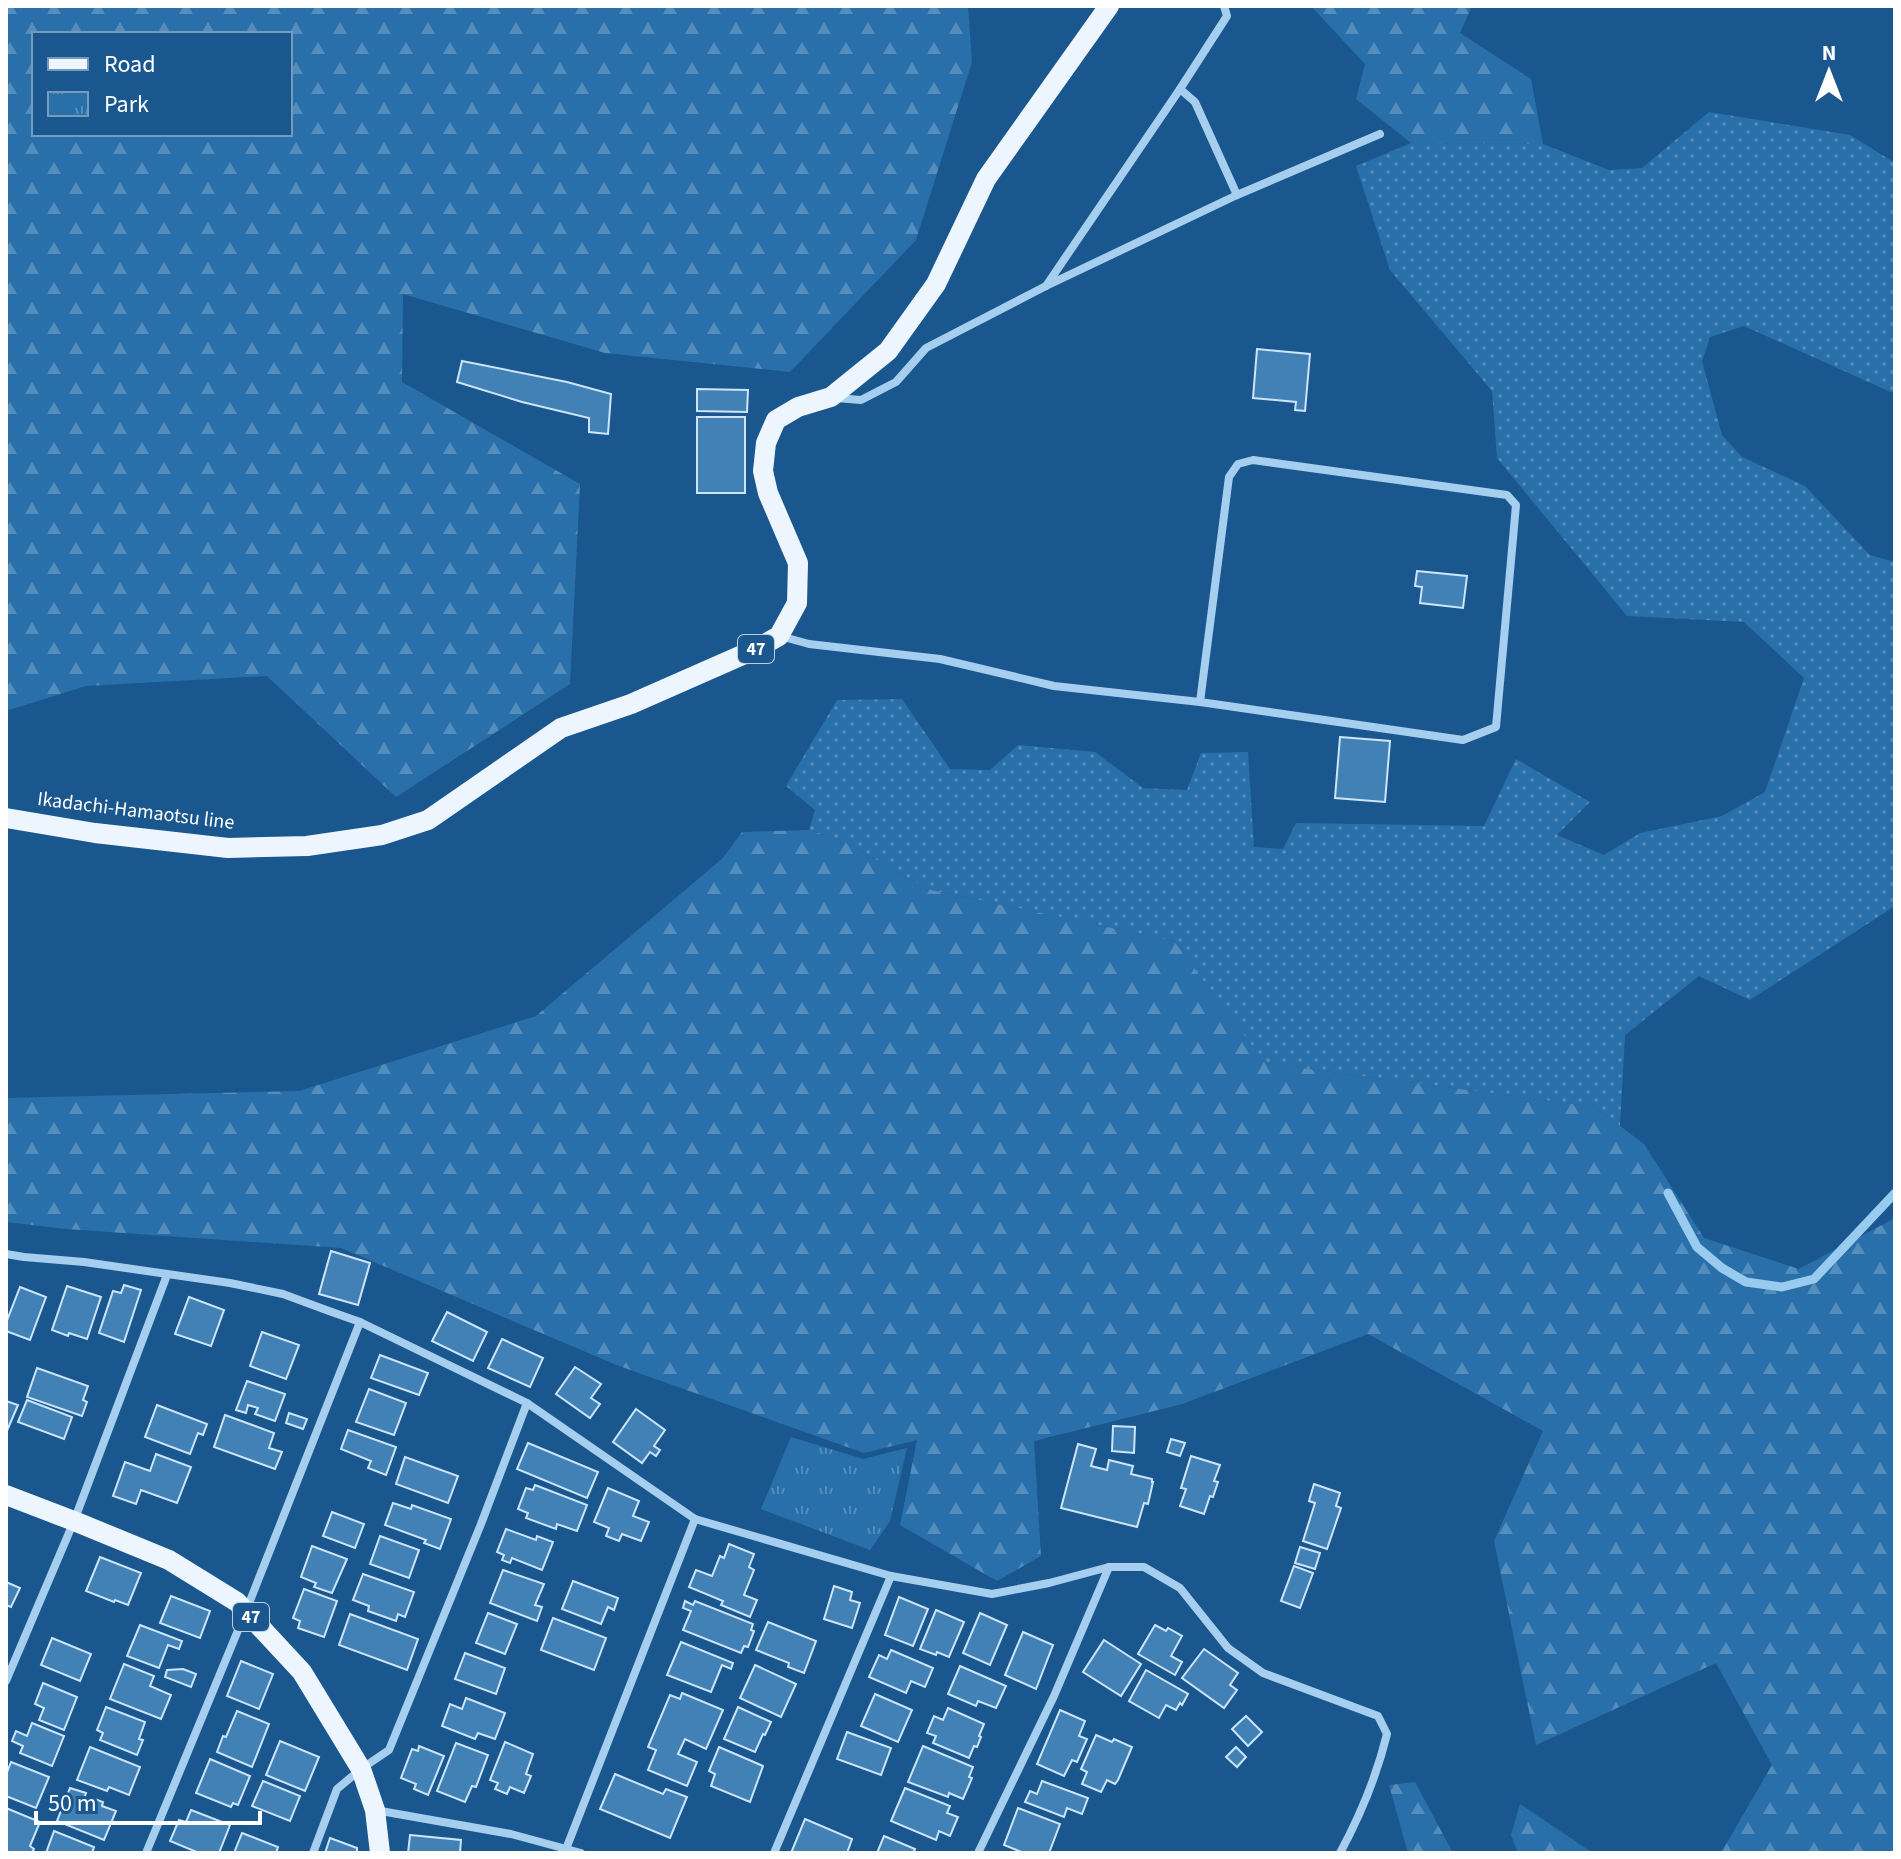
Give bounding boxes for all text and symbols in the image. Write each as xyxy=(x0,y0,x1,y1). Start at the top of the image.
legend xyxy=(32,32,292,136)
north arrow xyxy=(1789,32,1869,112)
text: N xyxy=(1822,37,1836,69)
text: Road xyxy=(104,47,156,82)
text: Park xyxy=(104,87,149,122)
road number: 47 xyxy=(738,635,774,663)
street label: Ikadachi-Hamaotsu line xyxy=(36,785,236,837)
road number: 47 xyxy=(233,1603,269,1631)
scale bar xyxy=(36,1775,260,1825)
text: 50 m xyxy=(48,1786,97,1821)

